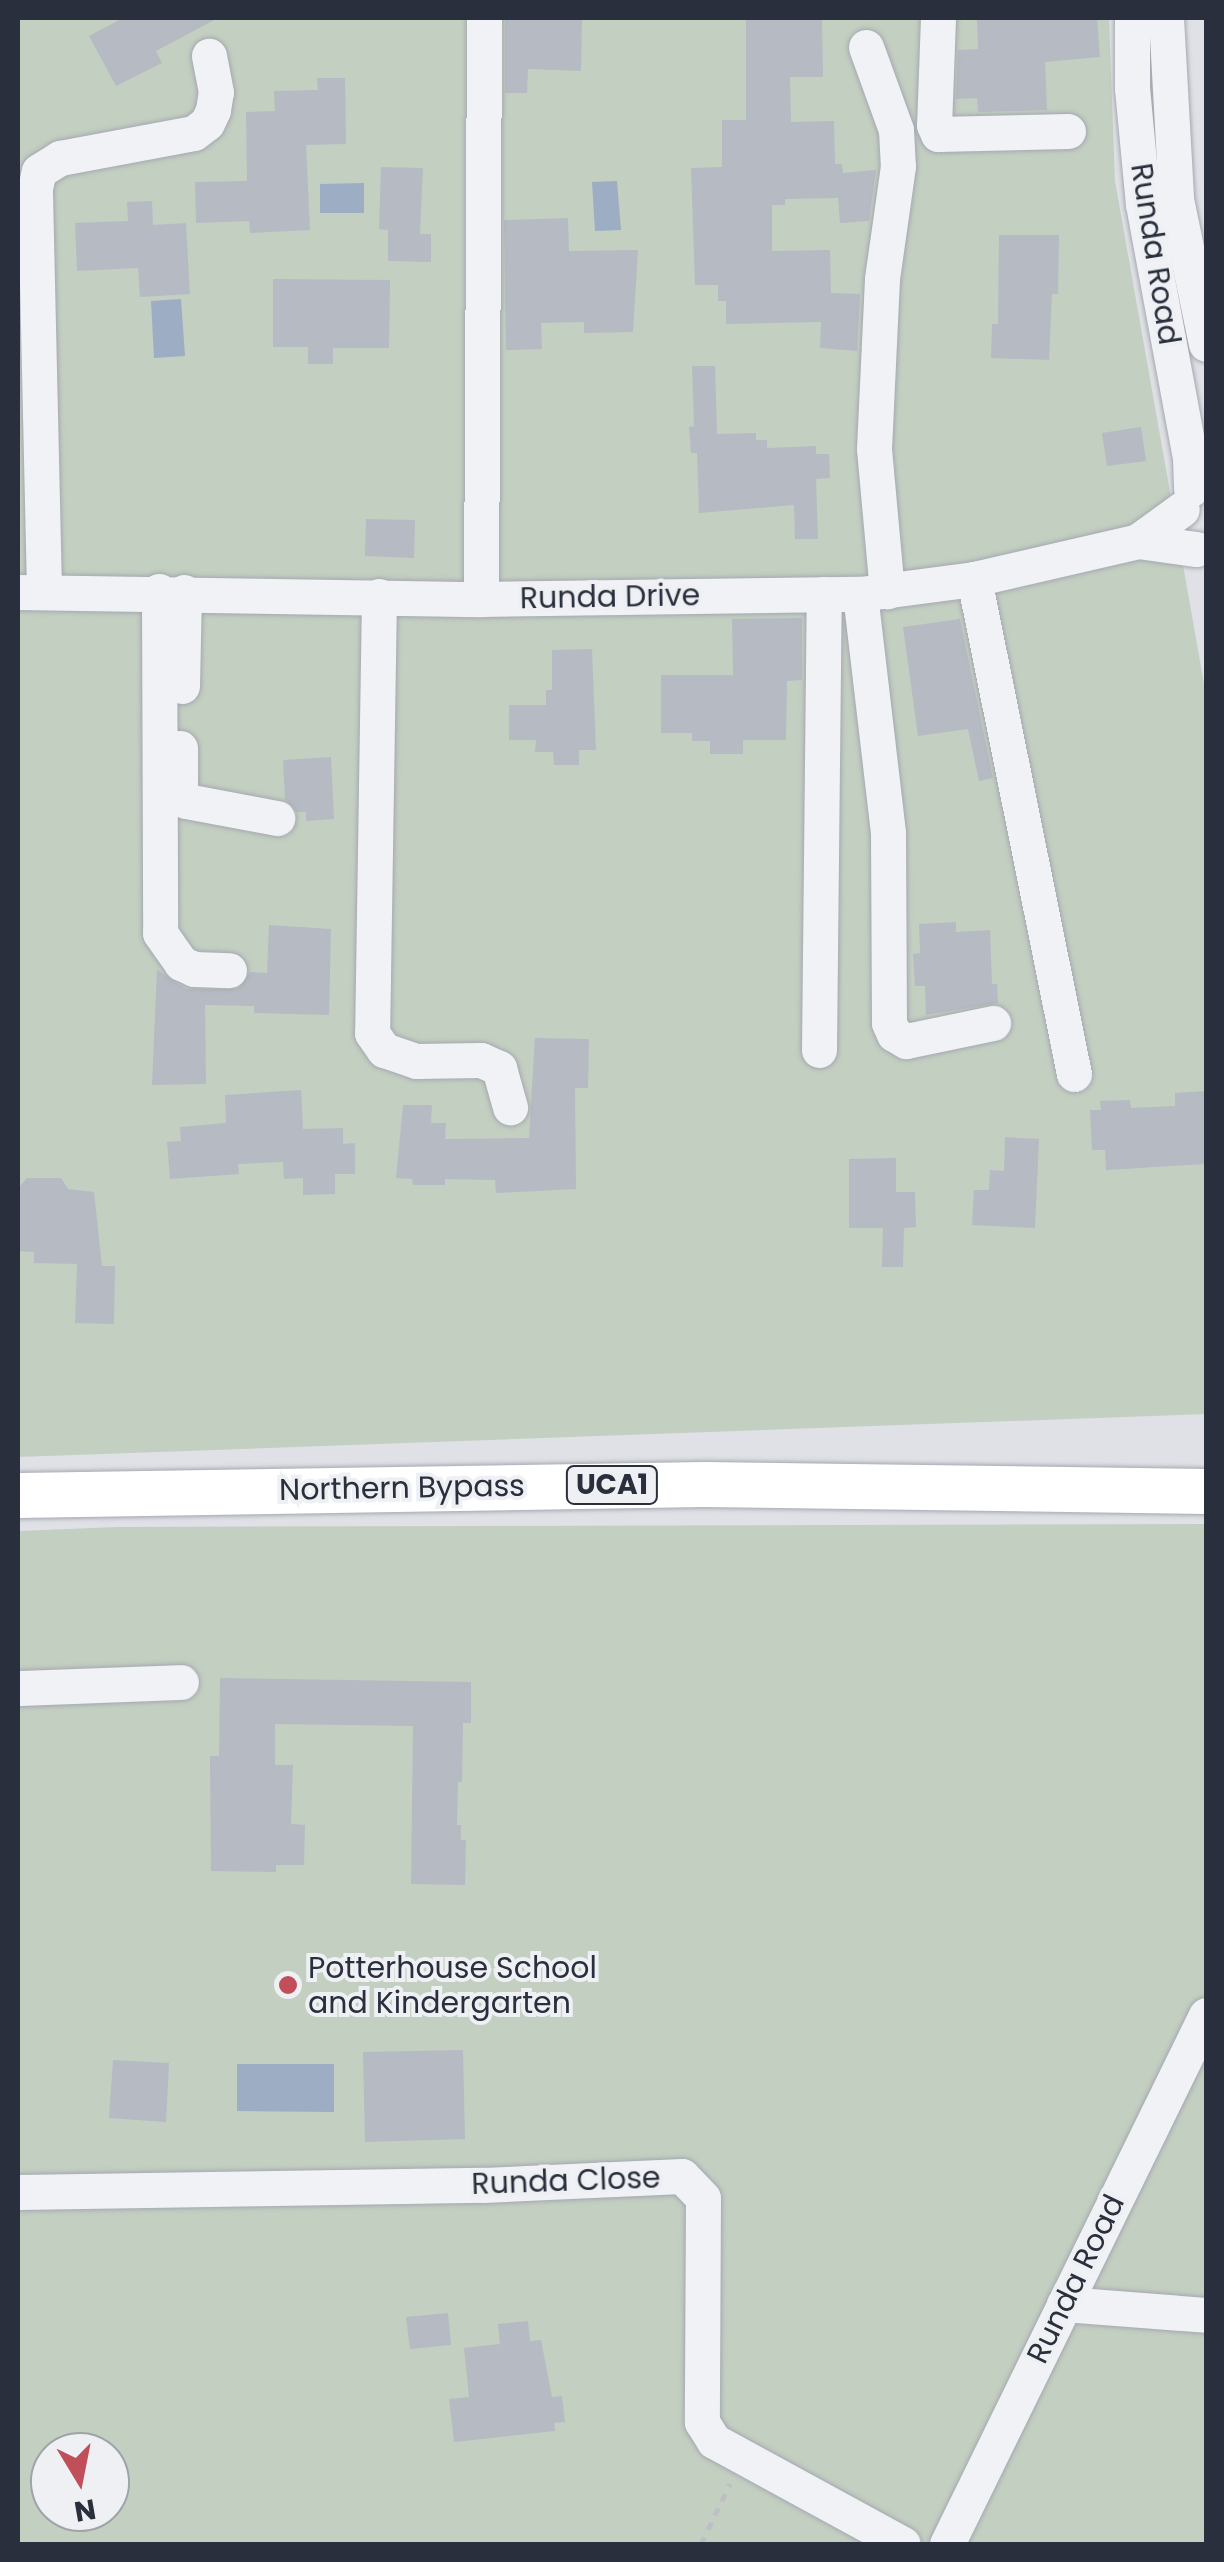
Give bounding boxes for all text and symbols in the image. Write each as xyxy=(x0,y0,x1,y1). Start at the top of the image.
street label: Runda Road xyxy=(1123,161,1187,347)
street label: Runda Drive xyxy=(519,577,701,617)
road number: UCA1 xyxy=(564,1462,660,1508)
street label: Northern Bypass xyxy=(279,1468,525,1508)
place label: Potterhouse School and Kindergarten xyxy=(308,1950,597,2020)
marker: Potterhouse School and Kindergarten xyxy=(277,1974,299,1996)
street label: Runda Close xyxy=(471,2160,661,2202)
street label: Runda Road xyxy=(1020,2189,1132,2369)
north arrow xyxy=(30,2432,130,2532)
text: N xyxy=(71,2489,99,2531)

